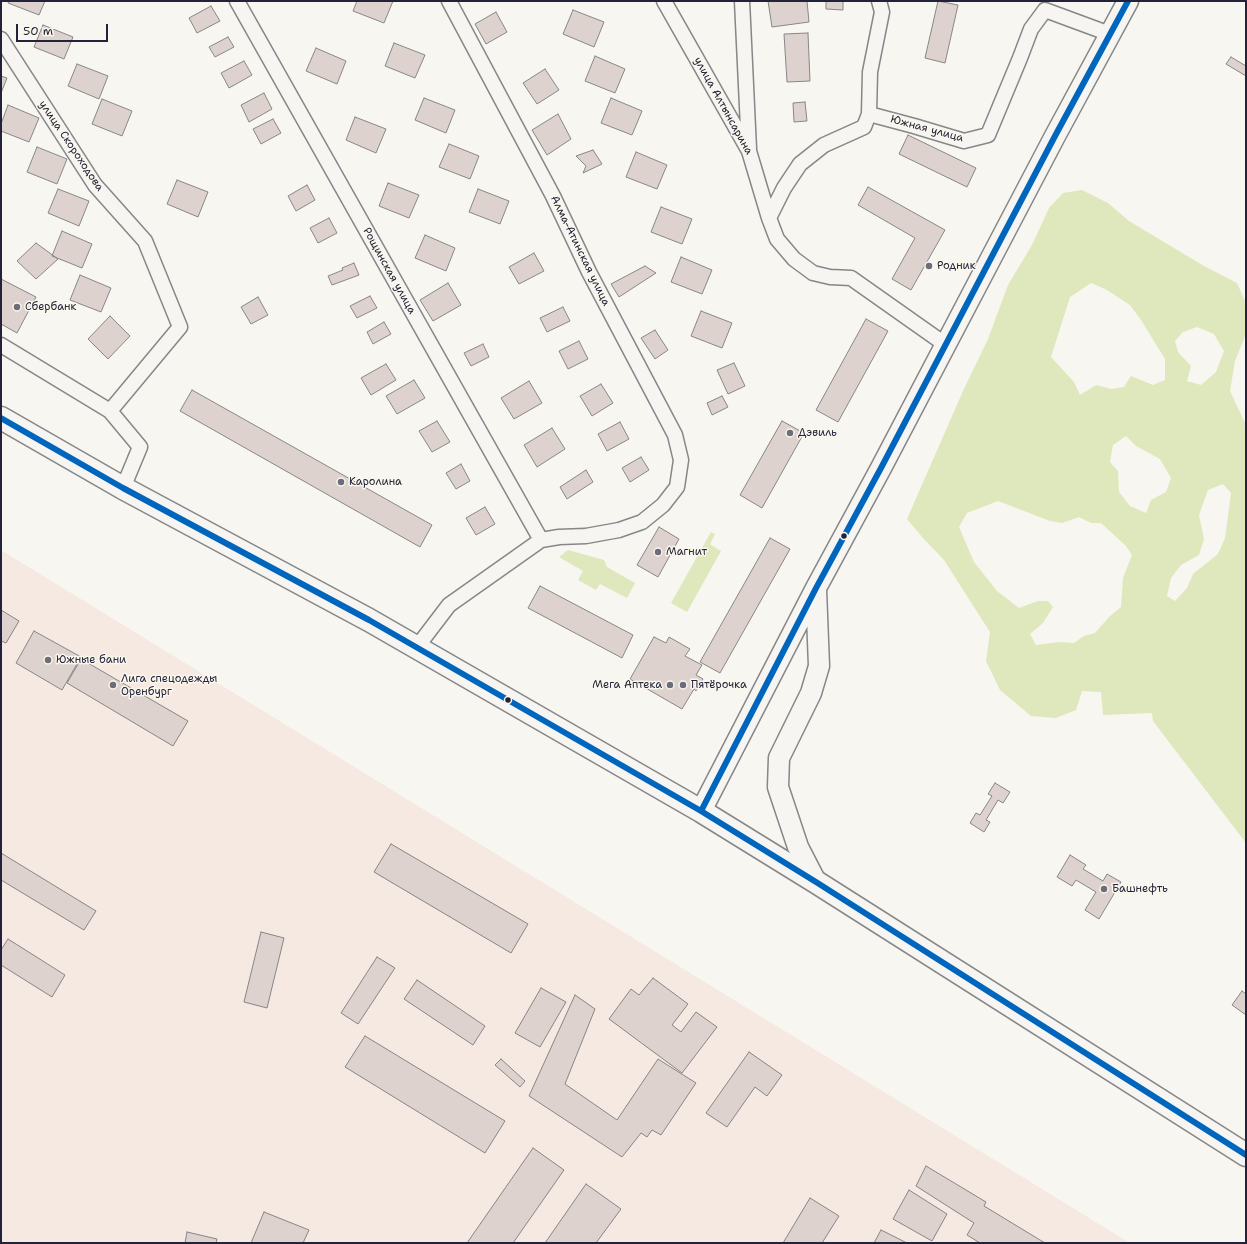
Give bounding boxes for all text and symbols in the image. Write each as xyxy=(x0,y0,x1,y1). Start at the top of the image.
scale bar xyxy=(18,16,110,42)
text: 50 m xyxy=(23,23,53,39)
street label: улица Алтынсарина xyxy=(691,55,755,157)
street label: улица Скороходова xyxy=(36,98,106,194)
street label: Южная улица xyxy=(889,113,965,145)
street label: Алма-Атинская улица xyxy=(547,194,613,308)
street label: Рощинская улица xyxy=(360,225,418,317)
place label: Родник xyxy=(937,259,976,273)
marker: Родник xyxy=(924,261,934,271)
place label: Сбербанк xyxy=(25,300,76,314)
marker: Сбербанк xyxy=(12,302,22,312)
place label: Дэвиль xyxy=(798,426,837,440)
marker: Дэвиль xyxy=(785,428,795,438)
place label: Каролина xyxy=(349,475,402,489)
marker: Каролина xyxy=(336,477,346,487)
unlabelled marker xyxy=(839,531,849,541)
place label: Магнит xyxy=(666,545,707,559)
marker: Магнит xyxy=(653,547,663,557)
place label: Южные бани xyxy=(56,653,126,667)
marker: Южные бани xyxy=(43,655,53,665)
place label: Лига спецодежды Оренбург xyxy=(121,672,217,698)
place label: Мега Аптека xyxy=(592,678,662,692)
place label: Пятёрочка xyxy=(691,678,747,692)
marker: Лига спецодежды Оренбург xyxy=(108,680,118,690)
marker: Мега Аптека xyxy=(665,680,675,690)
marker: Пятёрочка xyxy=(678,680,688,690)
unlabelled marker xyxy=(503,695,513,705)
place label: Башнефть xyxy=(1112,882,1168,896)
marker: Башнефть xyxy=(1099,884,1109,894)

